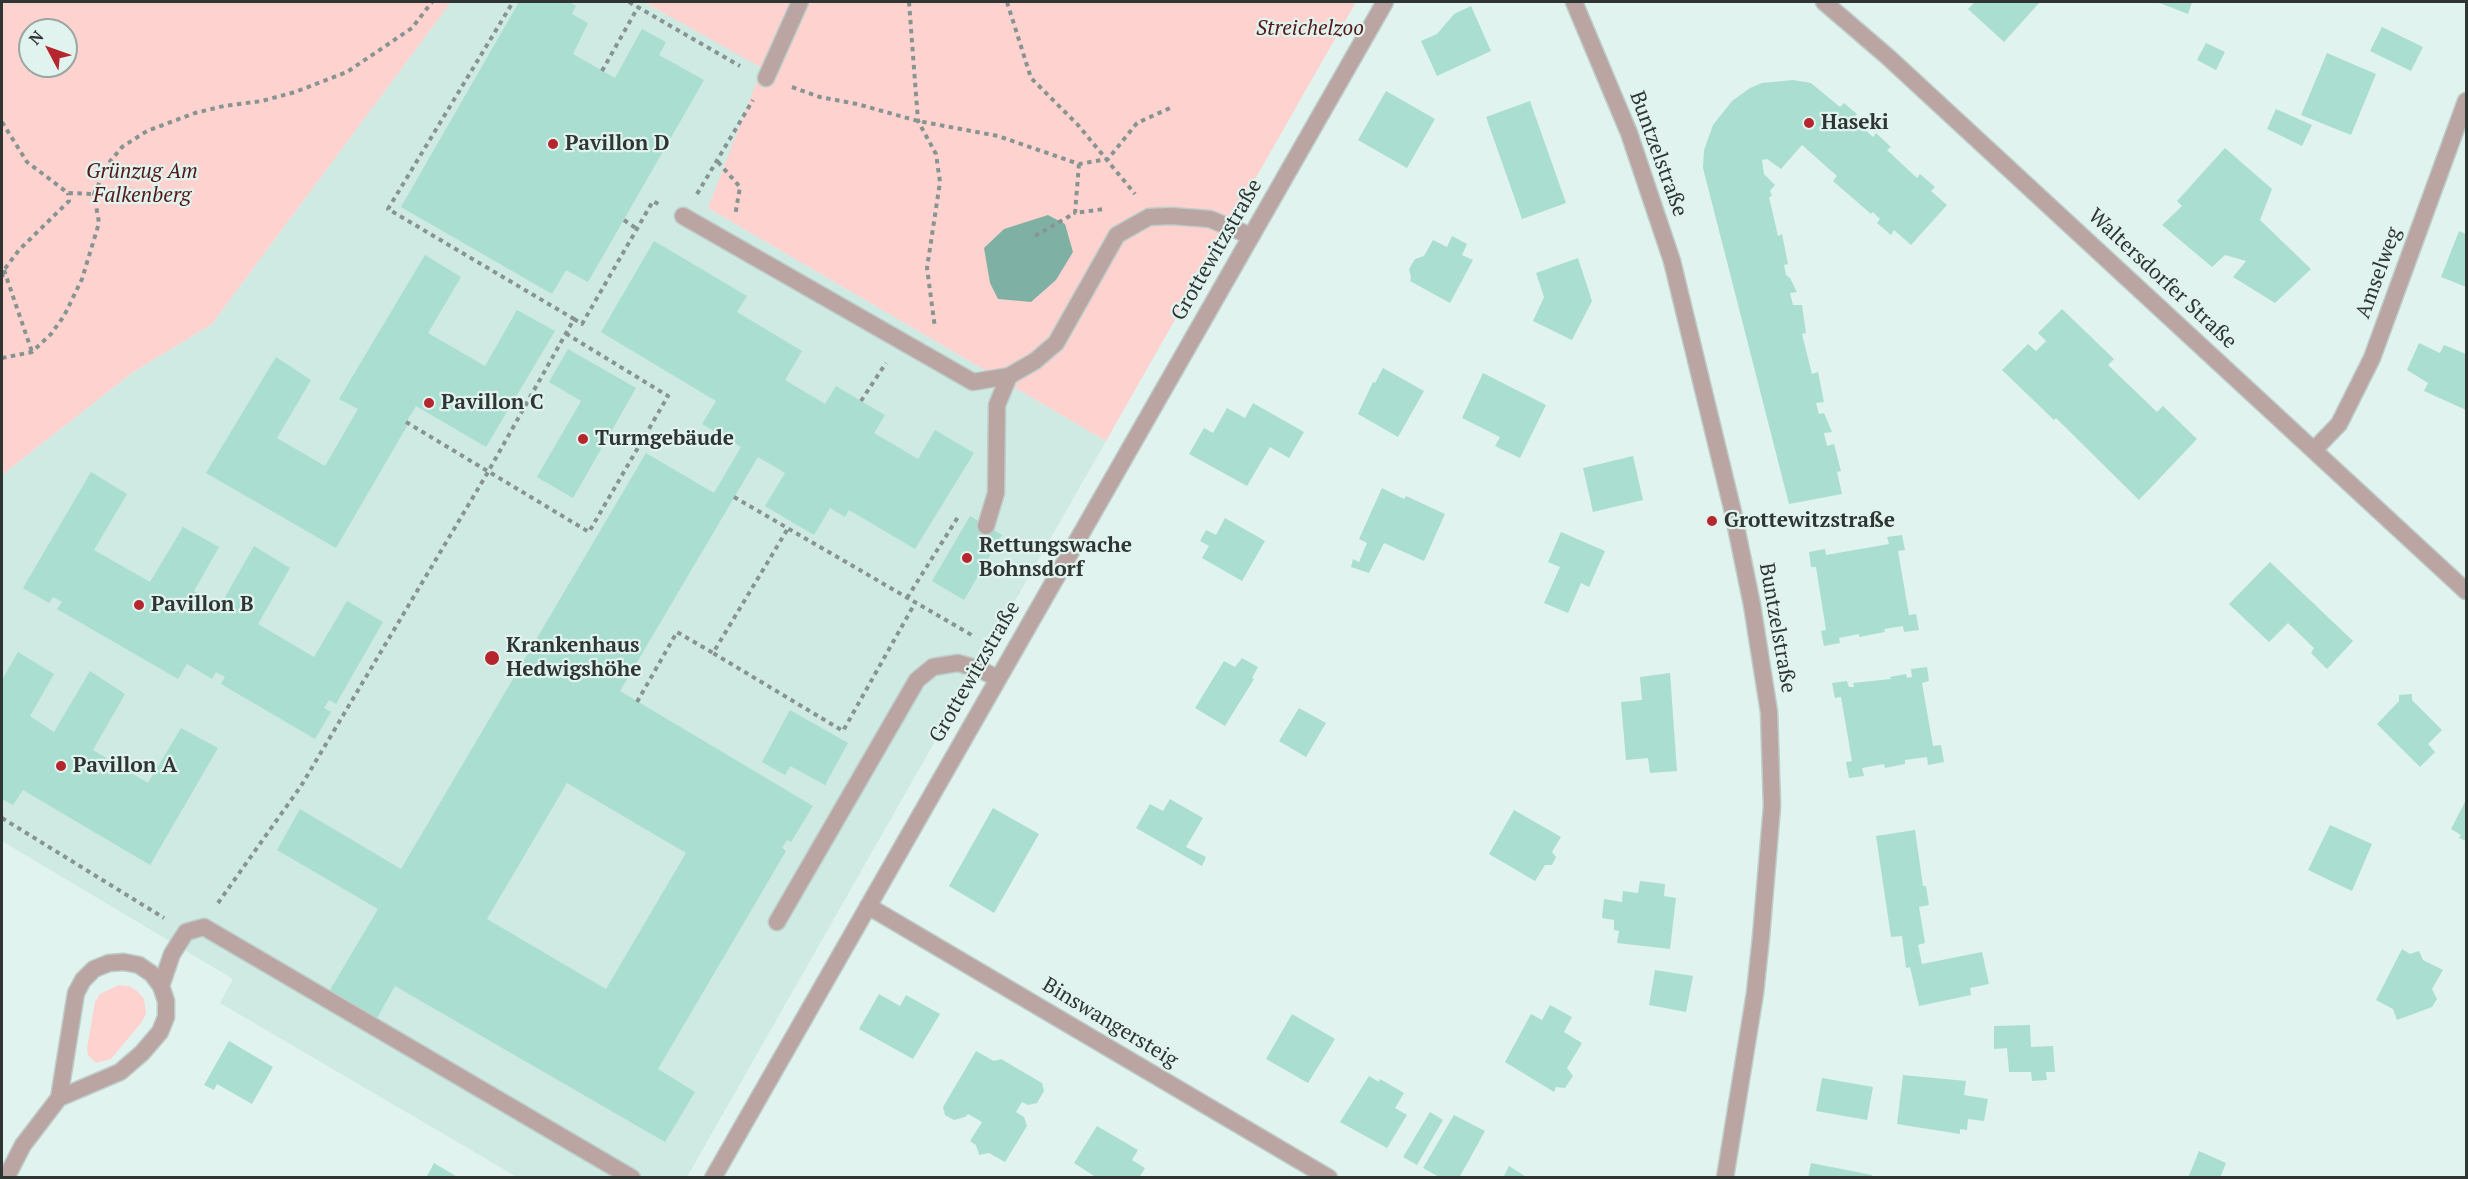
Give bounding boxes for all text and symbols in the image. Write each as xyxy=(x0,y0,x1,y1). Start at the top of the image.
park label: Streichelzoo xyxy=(1256,16,1364,42)
north arrow xyxy=(18,18,78,78)
text: N xyxy=(24,26,48,49)
street label: Buntzelstraße xyxy=(1624,88,1692,220)
place label: Haseki xyxy=(1821,110,1889,136)
marker: Haseki xyxy=(1802,116,1816,130)
place label: Pavillon D xyxy=(565,131,669,157)
marker: Pavillon D xyxy=(546,137,560,151)
park label: Grünzug Am Falkenberg xyxy=(86,159,198,209)
street label: Grottewitzstraße xyxy=(1166,175,1268,325)
street label: Waltersdorfer Straße xyxy=(2082,204,2242,354)
street label: Amselweg xyxy=(2351,224,2407,322)
place label: Pavillon C xyxy=(441,390,544,416)
marker: Pavillon C xyxy=(422,396,436,410)
place label: Turmgebäude xyxy=(595,426,734,452)
marker: Turmgebäude xyxy=(576,432,590,446)
place label: Grottewitzstraße xyxy=(1724,508,1895,534)
marker: Grottewitzstraße xyxy=(1705,514,1719,528)
place label: Rettungswache Bohnsdorf xyxy=(979,533,1132,583)
marker: Rettungswache Bohnsdorf xyxy=(960,551,974,565)
street label: Buntzelstraße xyxy=(1753,561,1801,695)
place label: Pavillon B xyxy=(151,592,254,618)
street label: Grottewitzstraße xyxy=(924,597,1026,747)
marker: Pavillon B xyxy=(132,598,146,612)
place label: Krankenhaus Hedwigshöhe xyxy=(506,633,641,683)
marker: Krankenhaus Hedwigshöhe xyxy=(483,649,501,667)
place label: Pavillon A xyxy=(73,753,177,779)
marker: Pavillon A xyxy=(54,759,68,773)
street label: Binswangersteig xyxy=(1038,973,1182,1073)

